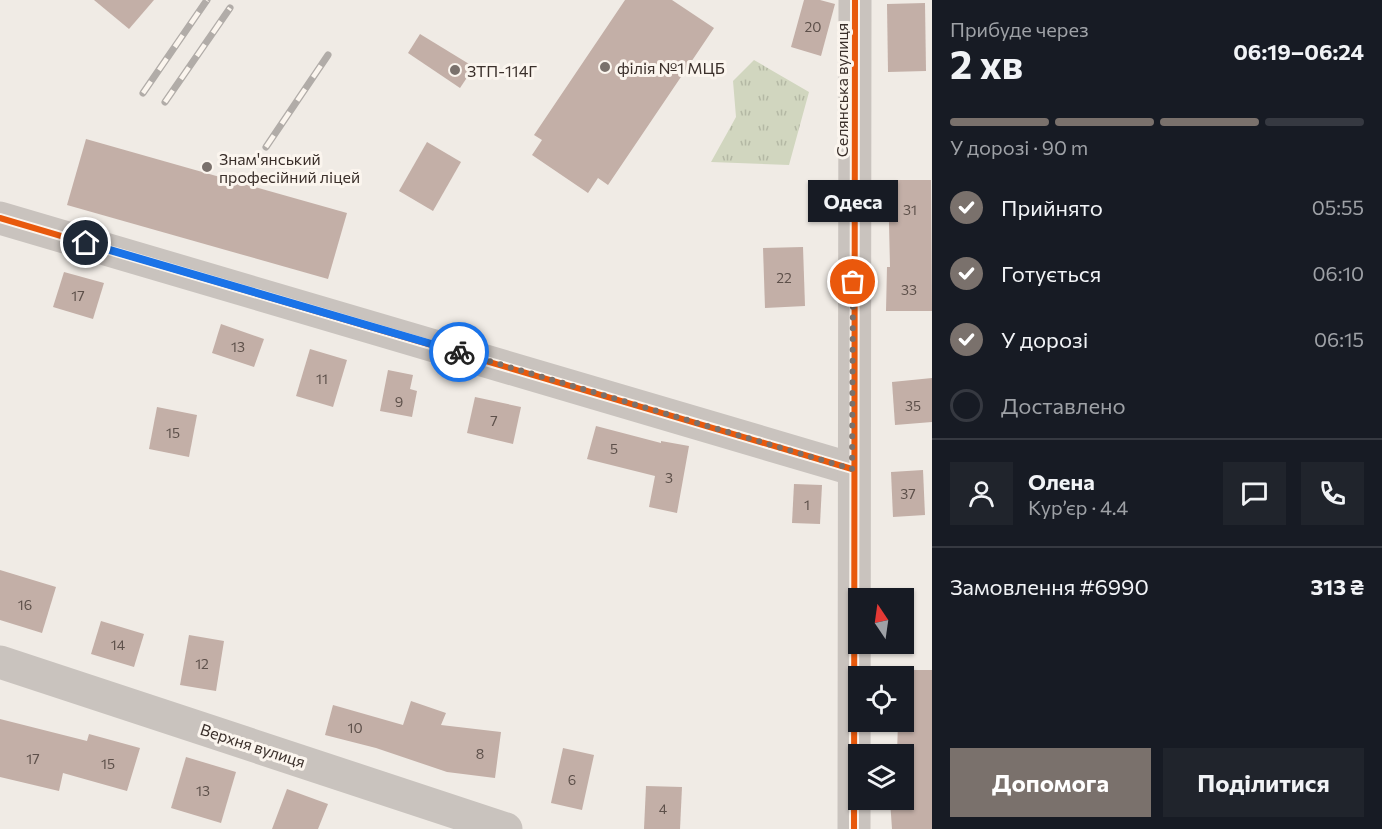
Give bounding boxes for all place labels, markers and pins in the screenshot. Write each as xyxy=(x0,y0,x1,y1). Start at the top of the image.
place label: філія №1 МЦБ xyxy=(617,58,725,77)
marker: філія №1 МЦБ xyxy=(598,60,612,74)
place label: ЗТП-114Г xyxy=(467,61,537,80)
marker: ЗТП-114Г xyxy=(448,63,462,77)
place label: Знам'янський професійний ліцей xyxy=(219,149,360,186)
marker: Знам'янський професійний ліцей xyxy=(200,160,214,174)
callout: Одеса xyxy=(808,180,898,222)
pin xyxy=(60,217,111,268)
pin xyxy=(827,256,878,307)

